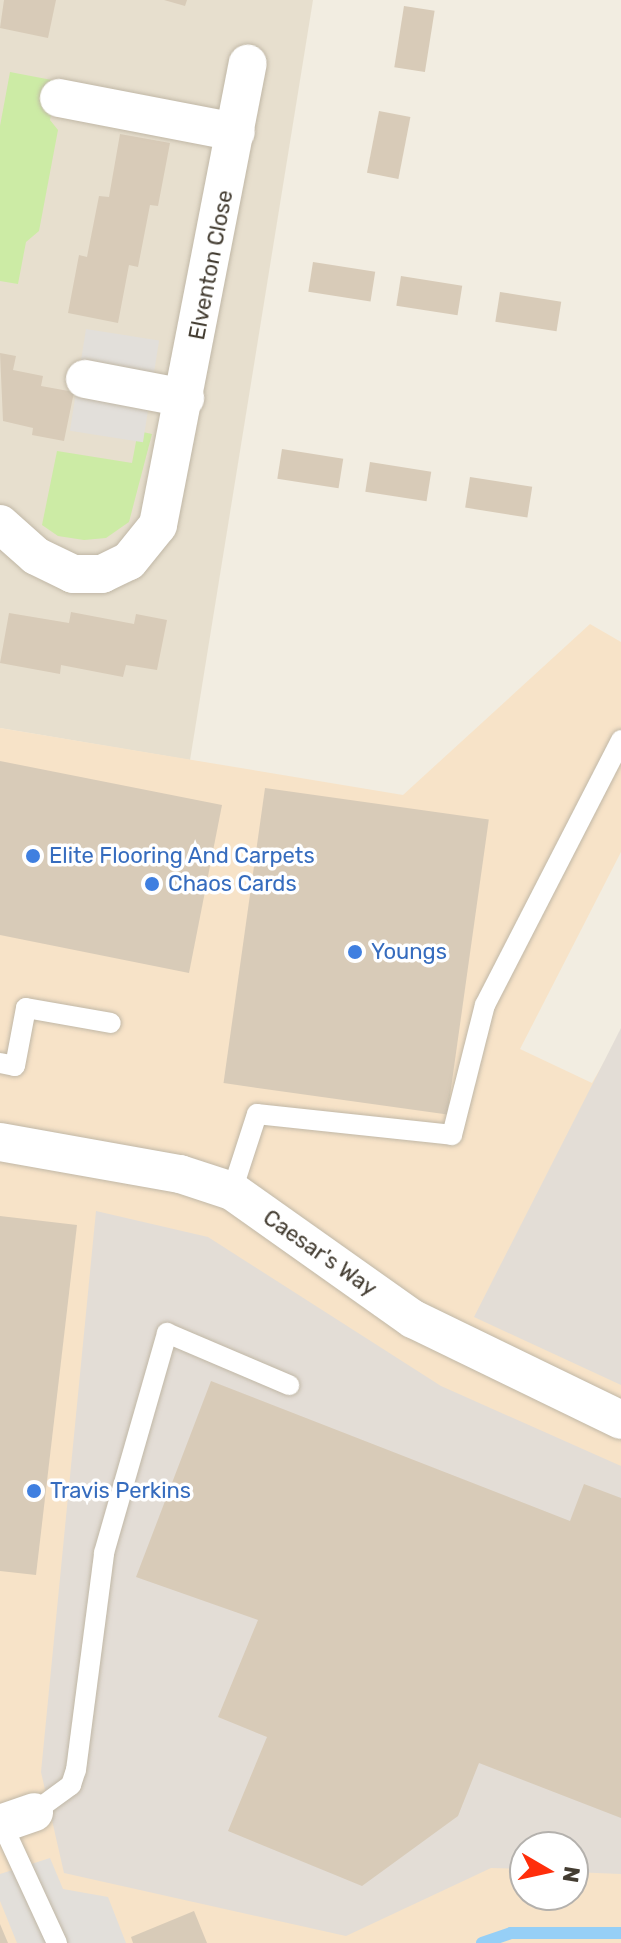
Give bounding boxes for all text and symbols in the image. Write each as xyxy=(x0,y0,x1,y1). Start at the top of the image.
street label: Elventon Close xyxy=(184,188,238,342)
place label: Elite Flooring And Carpets xyxy=(49,843,315,869)
marker: Elite Flooring And Carpets xyxy=(24,847,42,865)
place label: Chaos Cards xyxy=(168,871,297,897)
marker: Chaos Cards xyxy=(143,875,161,893)
place label: Youngs xyxy=(371,939,447,965)
marker: Youngs xyxy=(346,943,364,961)
street label: Caesar's Way xyxy=(258,1204,382,1302)
place label: Travis Perkins xyxy=(50,1478,191,1504)
marker: Travis Perkins xyxy=(25,1482,43,1500)
north arrow xyxy=(509,1831,589,1911)
text: N xyxy=(557,1865,586,1884)

